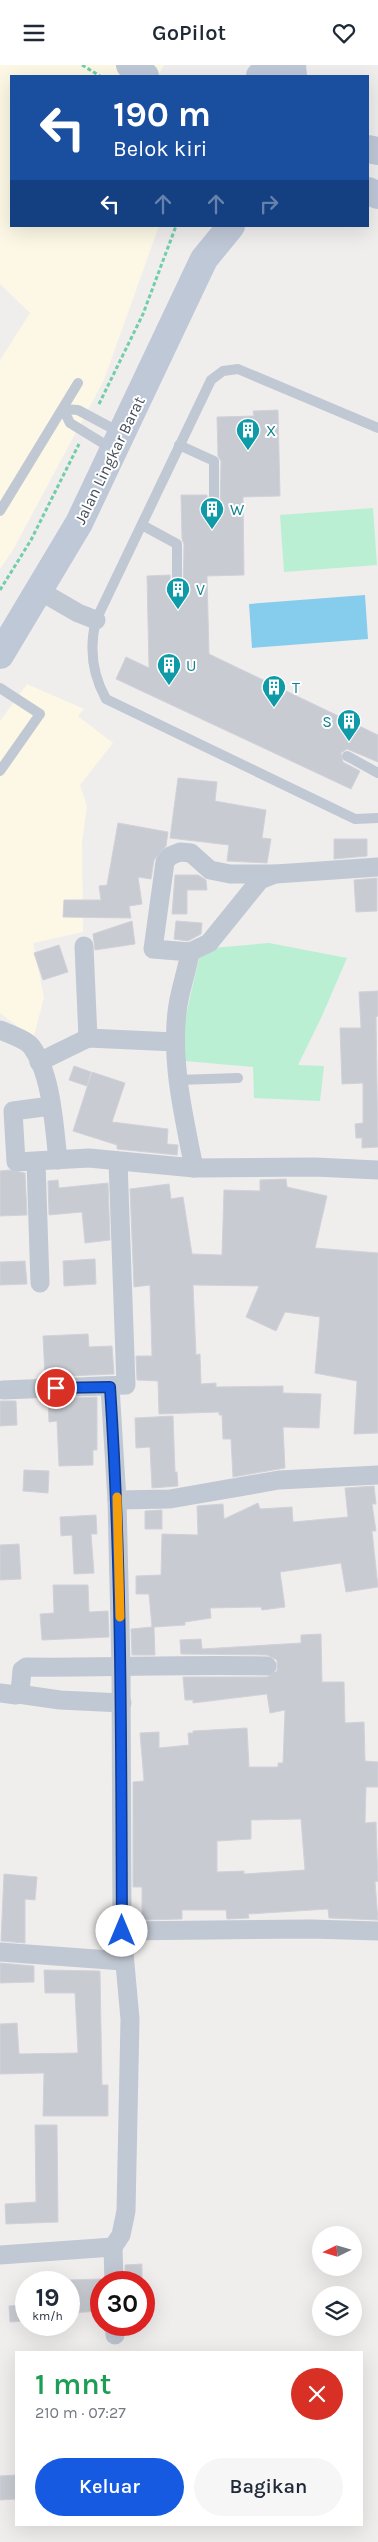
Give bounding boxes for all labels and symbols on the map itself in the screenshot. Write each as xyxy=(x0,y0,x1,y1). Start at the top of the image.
street label: Jalan Lingkar Barat xyxy=(70,393,149,527)
building icon: X xyxy=(235,417,261,451)
place label: X xyxy=(266,421,276,440)
building icon: W xyxy=(199,496,225,530)
place label: W xyxy=(230,500,245,519)
building icon: V xyxy=(165,576,191,610)
place label: V xyxy=(196,580,205,599)
building icon: U xyxy=(156,652,182,686)
place label: U xyxy=(186,656,196,675)
building icon: T xyxy=(261,674,287,708)
place label: T xyxy=(292,678,300,697)
building icon: S xyxy=(336,708,362,742)
place label: S xyxy=(322,712,332,731)
pin xyxy=(35,1367,77,1409)
position arrow xyxy=(95,1904,147,1956)
north arrow xyxy=(312,2226,362,2276)
speed limit sign: 30 xyxy=(90,2271,155,2336)

